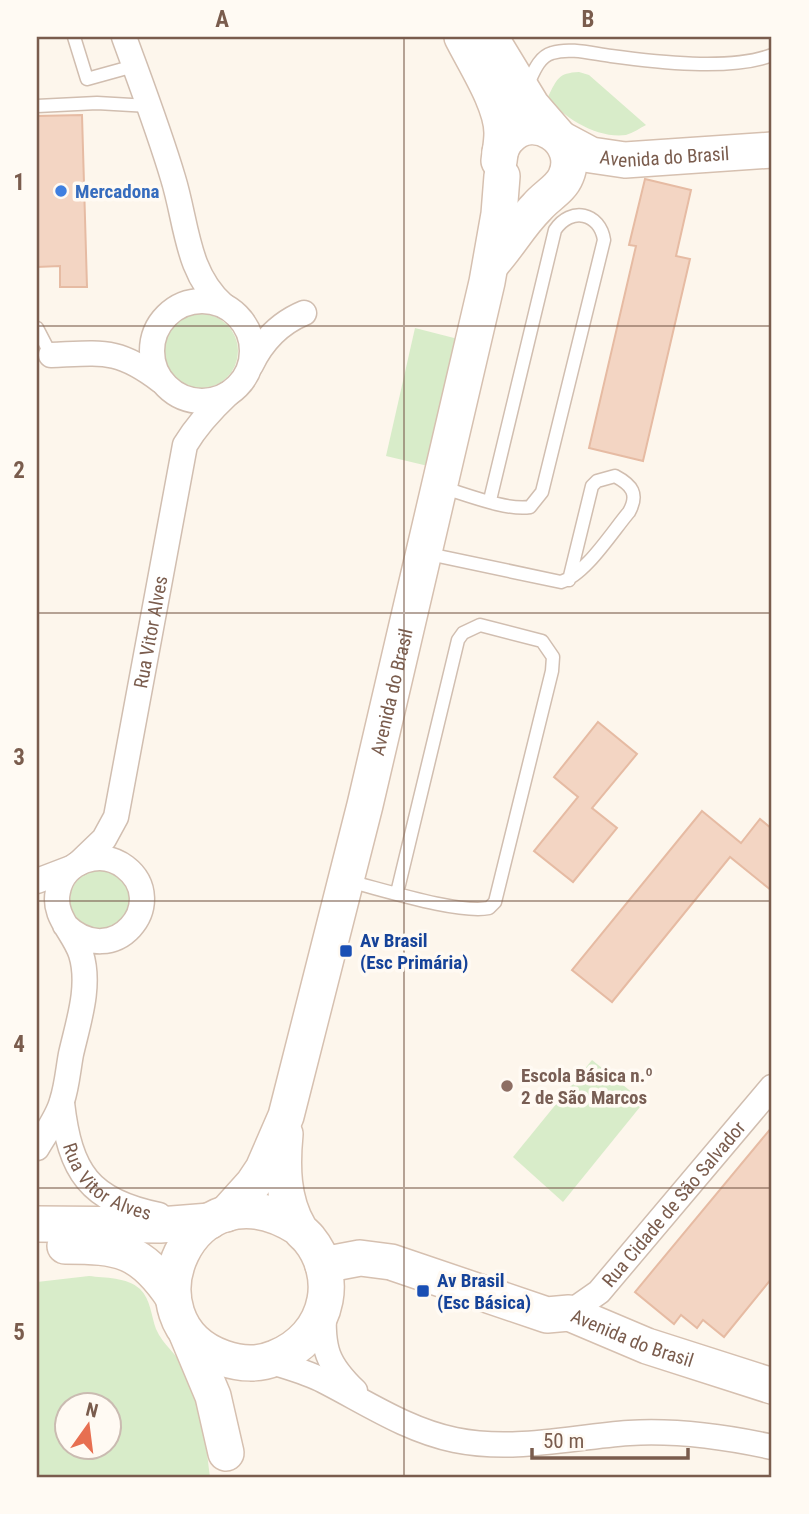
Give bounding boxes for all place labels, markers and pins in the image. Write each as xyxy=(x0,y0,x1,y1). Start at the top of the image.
place label: Mercadona xyxy=(75,180,160,203)
marker: Mercadona xyxy=(53,183,69,199)
place label: Av Brasil (Esc Primária) xyxy=(360,929,468,974)
marker: Av Brasil (Esc Primária) xyxy=(338,943,354,959)
place label: Escola Básica n.º 2 de São Marcos xyxy=(521,1064,653,1109)
marker: Escola Básica n.º 2 de São Marcos xyxy=(499,1078,515,1094)
place label: Av Brasil (Esc Básica) xyxy=(437,1269,531,1314)
marker: Av Brasil (Esc Básica) xyxy=(415,1283,431,1299)

